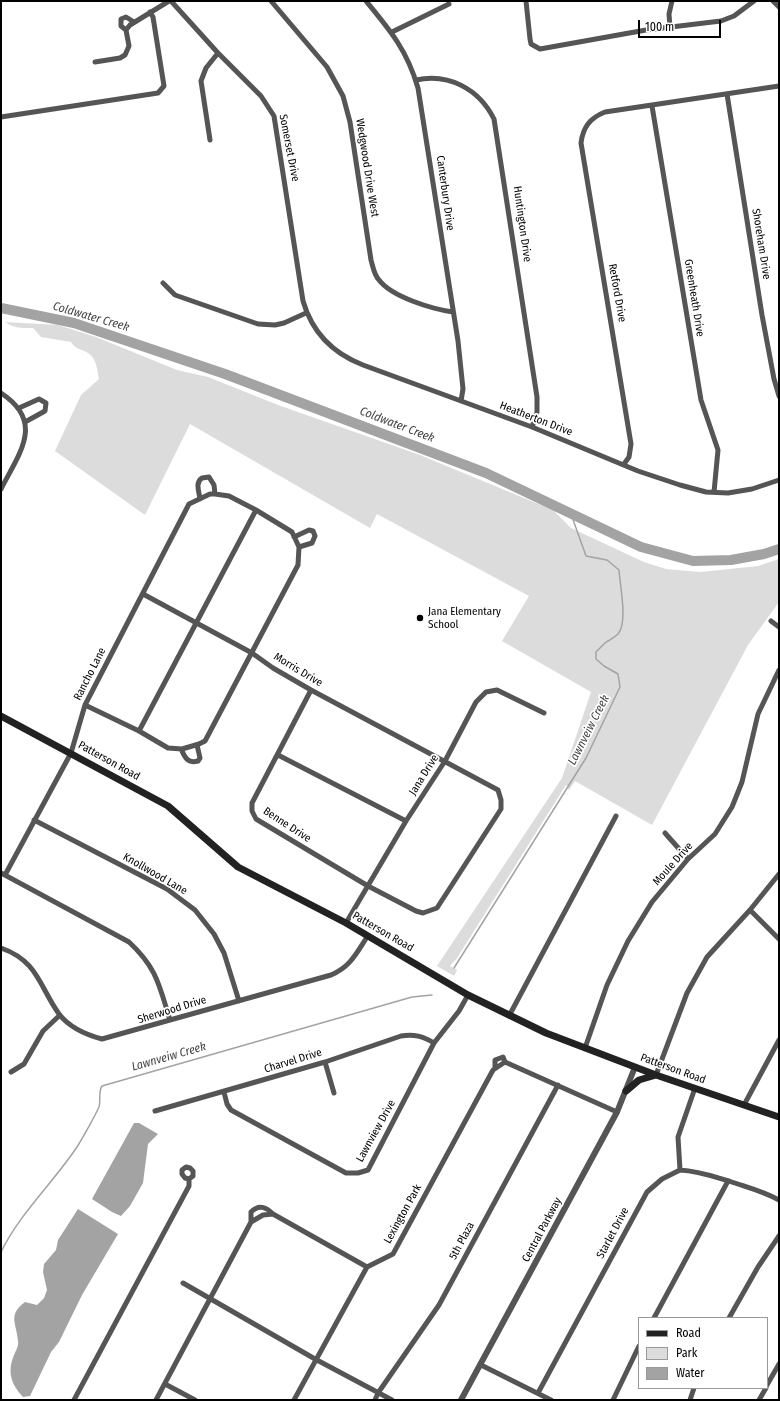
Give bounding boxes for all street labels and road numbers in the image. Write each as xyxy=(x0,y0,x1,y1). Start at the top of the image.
street label: Somerset Drive xyxy=(276,113,302,183)
street label: Wedgwood Drive West xyxy=(353,118,381,218)
street label: Canterbury Drive xyxy=(433,155,457,231)
street label: Huntington Drive xyxy=(510,185,534,263)
street label: Shoreham Drive xyxy=(749,208,773,280)
street label: Greenheath Drive xyxy=(681,258,707,338)
street label: Retford Drive xyxy=(605,263,629,323)
street label: Heatherton Drive xyxy=(498,399,574,439)
street label: Rancho Lane xyxy=(71,645,109,703)
street label: Morris Drive xyxy=(271,650,325,690)
street label: Patterson Road xyxy=(76,739,142,783)
street label: Jana Drive xyxy=(406,752,442,798)
street label: Benne Drive xyxy=(261,805,313,845)
street label: Moule Drive xyxy=(650,840,696,888)
street label: Knollwood Lane xyxy=(121,850,189,898)
street label: Patterson Road xyxy=(350,909,416,955)
street label: Sherwood Drive xyxy=(136,993,208,1027)
street label: Charvel Drive xyxy=(263,1046,323,1076)
street label: Patterson Road xyxy=(639,1051,707,1087)
street label: Lawnview Drive xyxy=(353,1098,399,1164)
street label: Lexington Park xyxy=(381,1182,425,1246)
street label: Central Parkway xyxy=(519,1195,565,1265)
street label: Starlet Drive xyxy=(594,1205,632,1261)
street label: 5th Plaza xyxy=(447,1220,477,1262)

